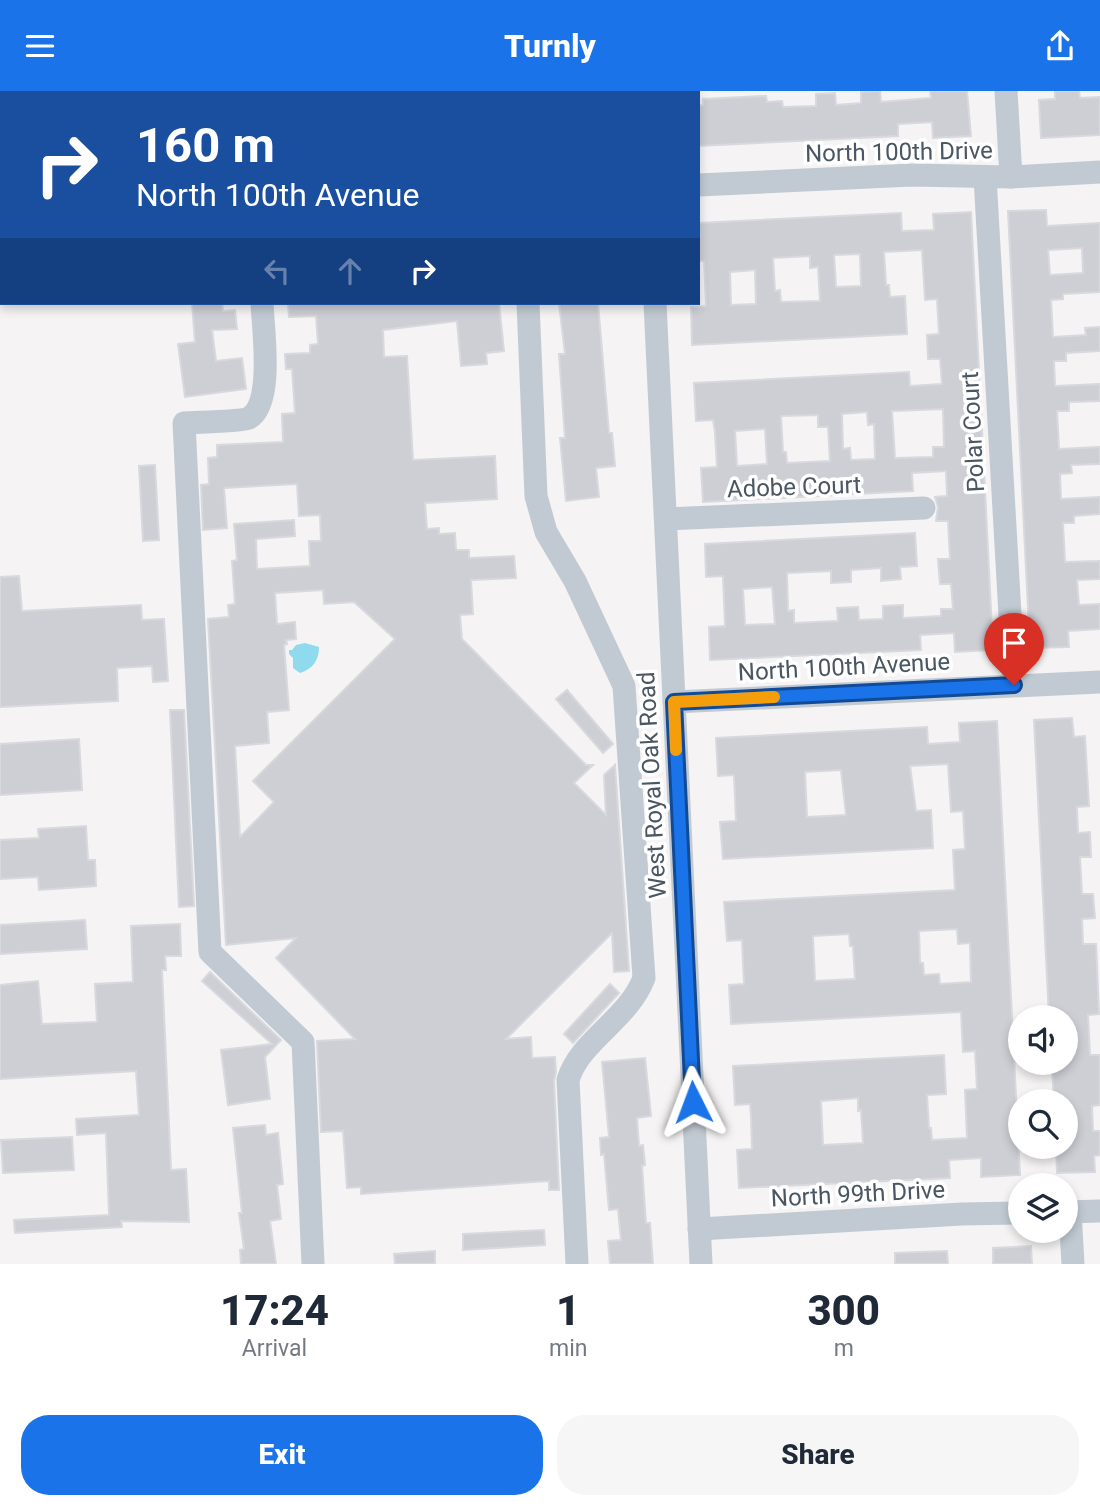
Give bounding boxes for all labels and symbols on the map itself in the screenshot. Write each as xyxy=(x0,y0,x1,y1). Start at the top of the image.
street label: North 100th Drive xyxy=(805,136,993,168)
street label: Polar Court xyxy=(956,371,990,493)
street label: Adobe Court xyxy=(726,471,862,503)
pin xyxy=(984,613,1044,685)
street label: North 100th Avenue xyxy=(737,647,951,687)
street label: West Royal Oak Road xyxy=(632,671,672,899)
position arrow xyxy=(656,1065,730,1139)
street label: North 99th Drive xyxy=(770,1175,946,1213)

